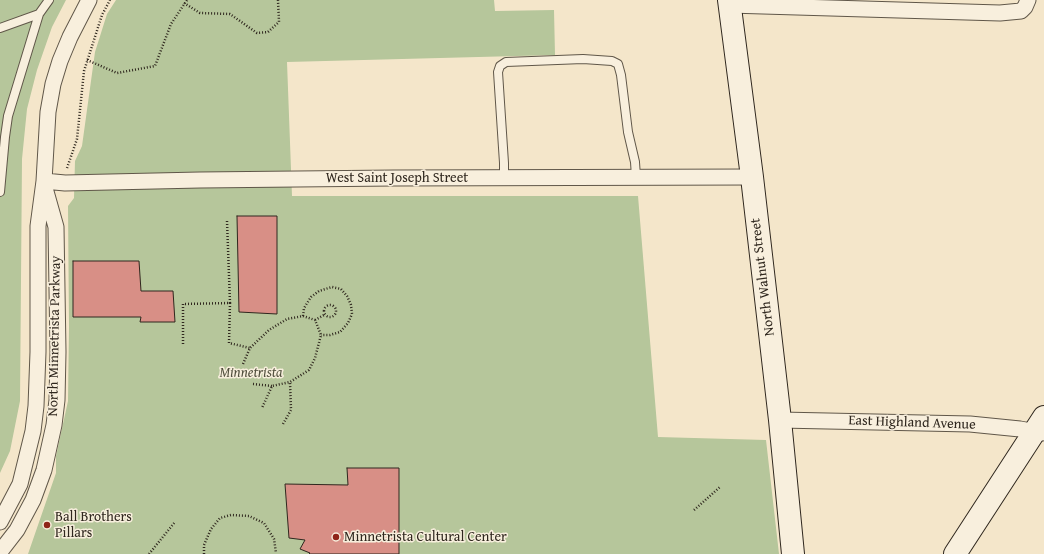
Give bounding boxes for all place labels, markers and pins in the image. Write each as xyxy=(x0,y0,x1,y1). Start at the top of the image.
place label: Ball Brothers Pillars xyxy=(55,509,132,542)
marker: Ball Brothers Pillars xyxy=(42,520,52,530)
place label: Minnetrista Cultural Center xyxy=(344,529,507,545)
marker: Minnetrista Cultural Center xyxy=(331,532,341,542)

